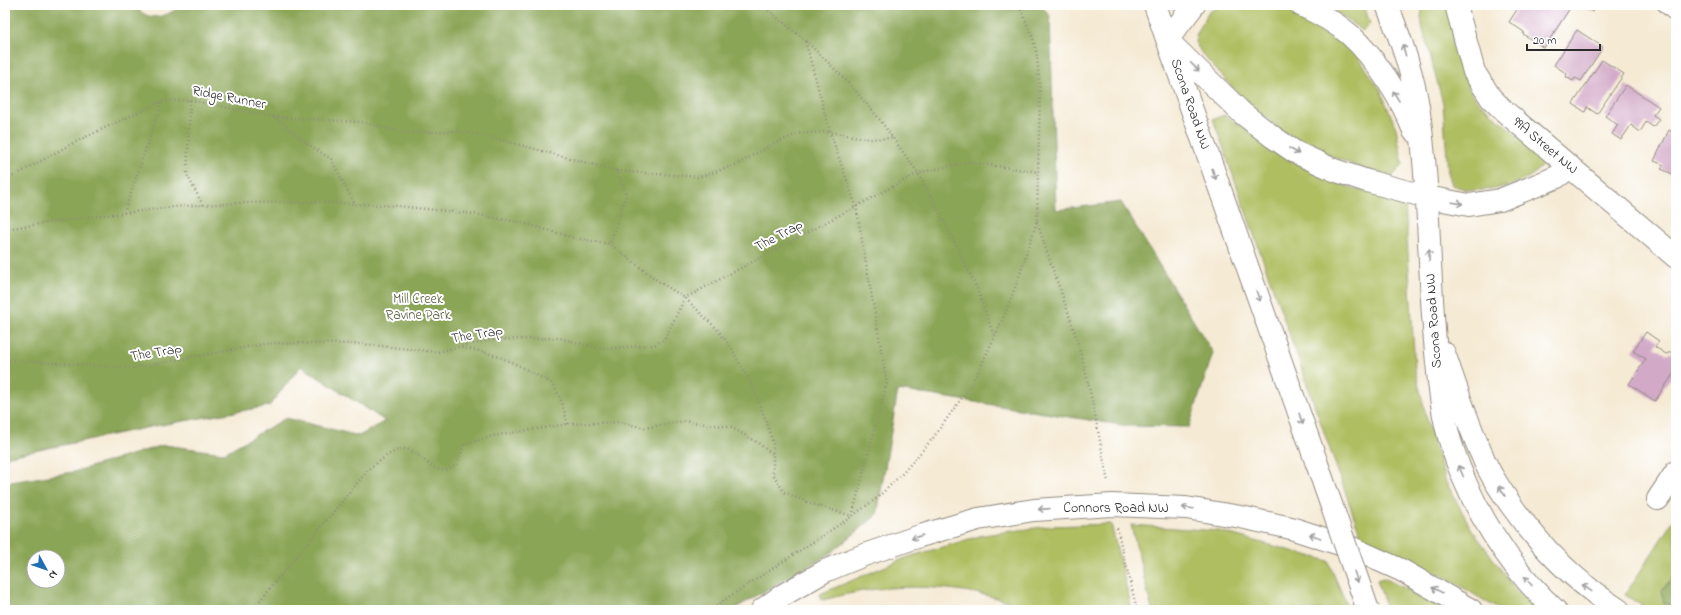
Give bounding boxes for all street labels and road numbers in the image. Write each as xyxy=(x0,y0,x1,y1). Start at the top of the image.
street label: Scona Road NW xyxy=(1165,56,1215,152)
street label: Ridge Runner xyxy=(190,81,268,117)
street label: 99A Street NW xyxy=(1508,112,1582,180)
street label: The Trap xyxy=(751,214,807,257)
street label: Scona Road NW xyxy=(1420,273,1448,369)
street label: The Trap xyxy=(450,321,505,349)
street label: The Trap xyxy=(129,339,184,367)
street label: Connors Road NW xyxy=(1063,498,1169,519)

